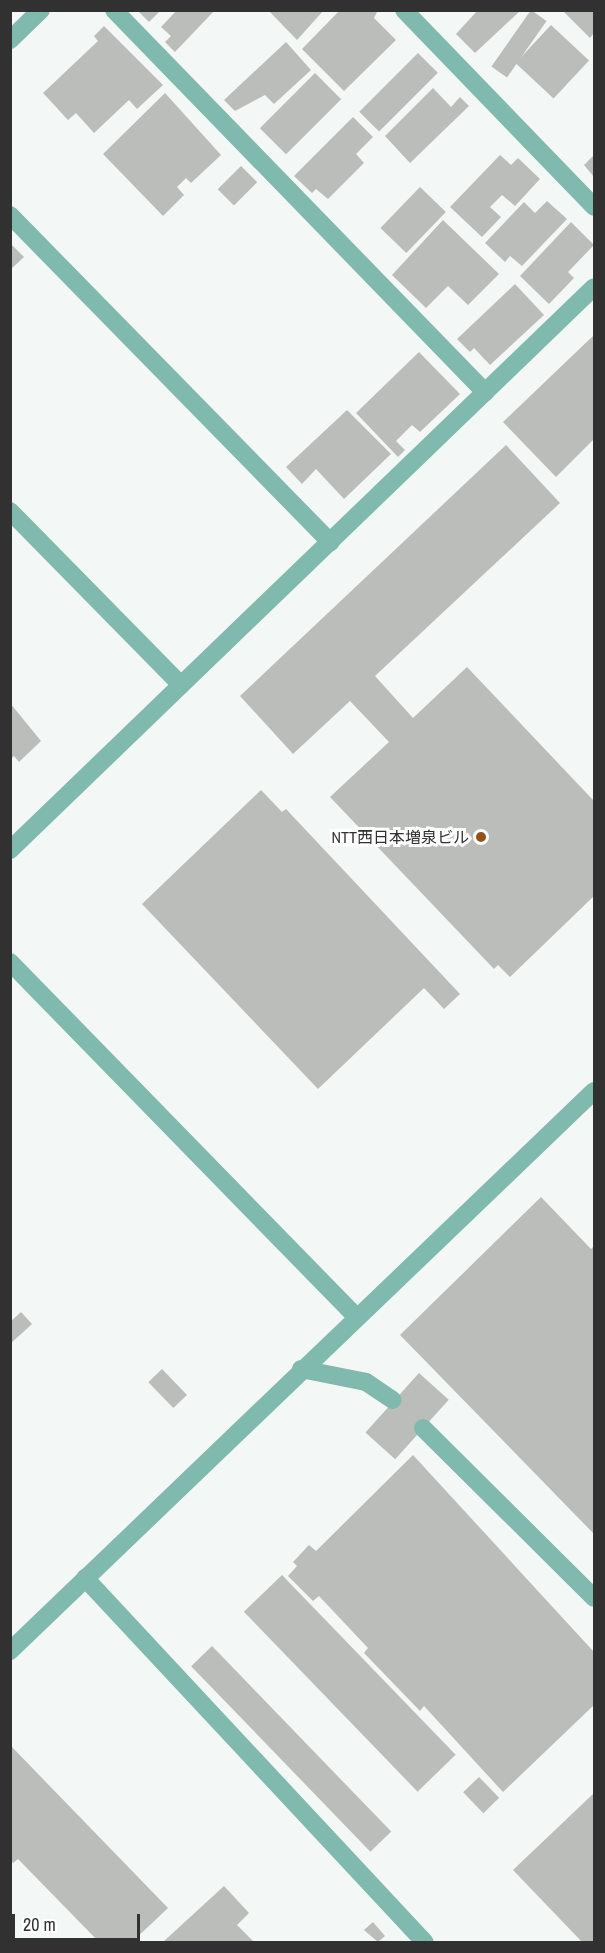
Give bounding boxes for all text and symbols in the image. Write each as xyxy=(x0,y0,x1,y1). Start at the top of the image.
place label: NTT西日本増泉ビル xyxy=(331,827,469,847)
marker: NTT西日本増泉ビル xyxy=(474,830,488,844)
scale bar xyxy=(15,1902,142,1940)
text: 20 m xyxy=(23,1912,56,1937)

